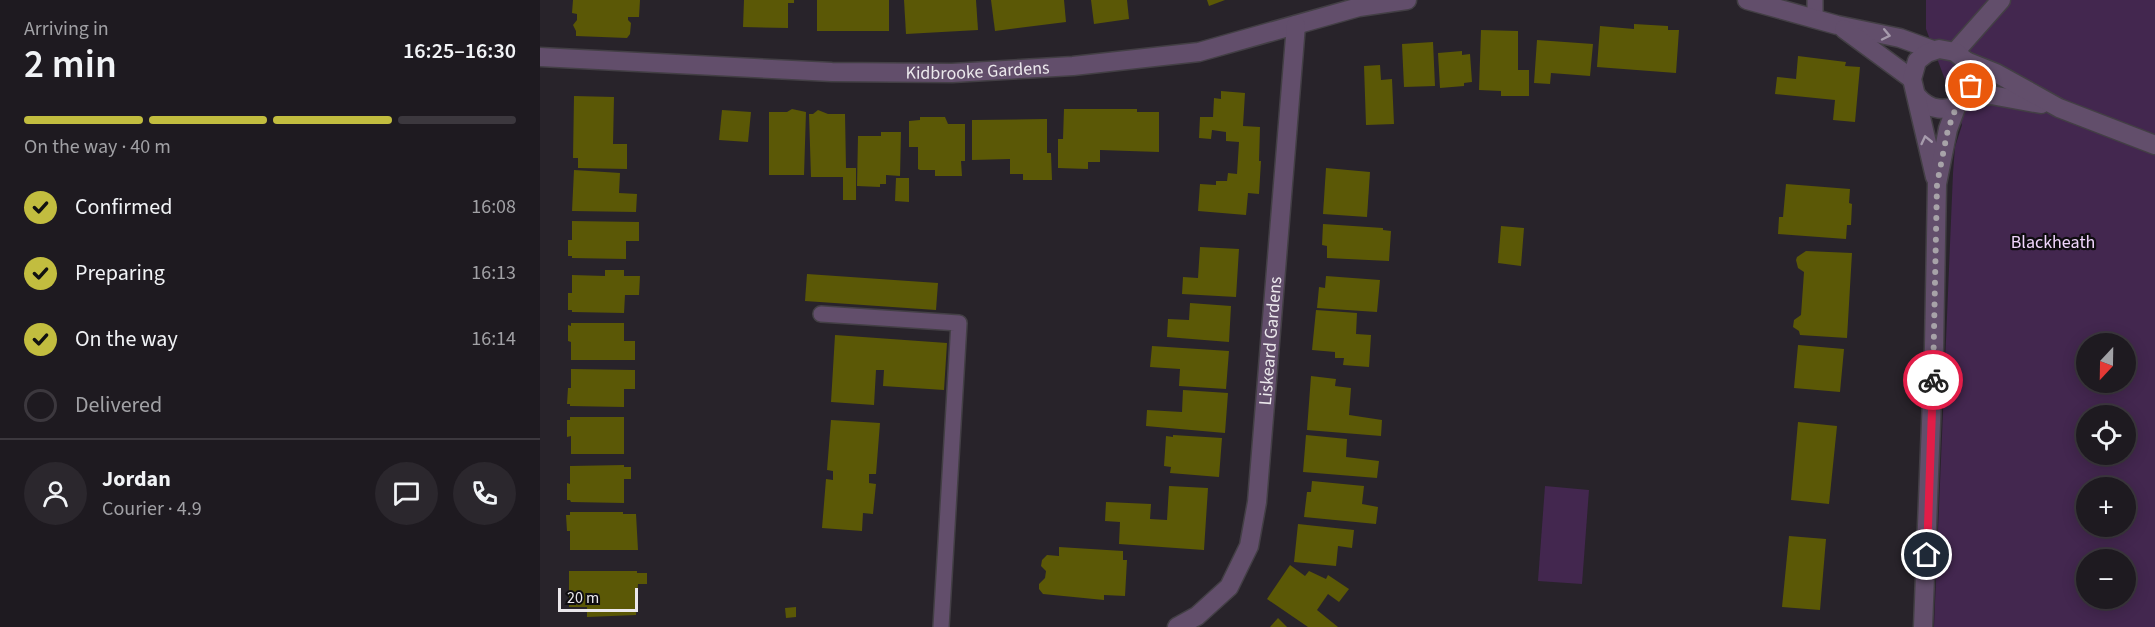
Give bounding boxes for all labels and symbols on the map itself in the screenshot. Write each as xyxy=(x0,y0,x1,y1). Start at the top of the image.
one-way arrow xyxy=(1880,28,1890,41)
street label: Kidbrooke Gardens xyxy=(905,55,1050,86)
pin xyxy=(1945,60,1996,111)
one-way arrow xyxy=(1921,136,1934,146)
park label: Blackheath xyxy=(2011,230,2095,255)
street label: Liskeard Gardens xyxy=(1252,275,1288,406)
north arrow xyxy=(2076,333,2136,393)
courier xyxy=(1903,350,1963,410)
pin xyxy=(1901,529,1952,580)
scale bar xyxy=(558,585,638,612)

